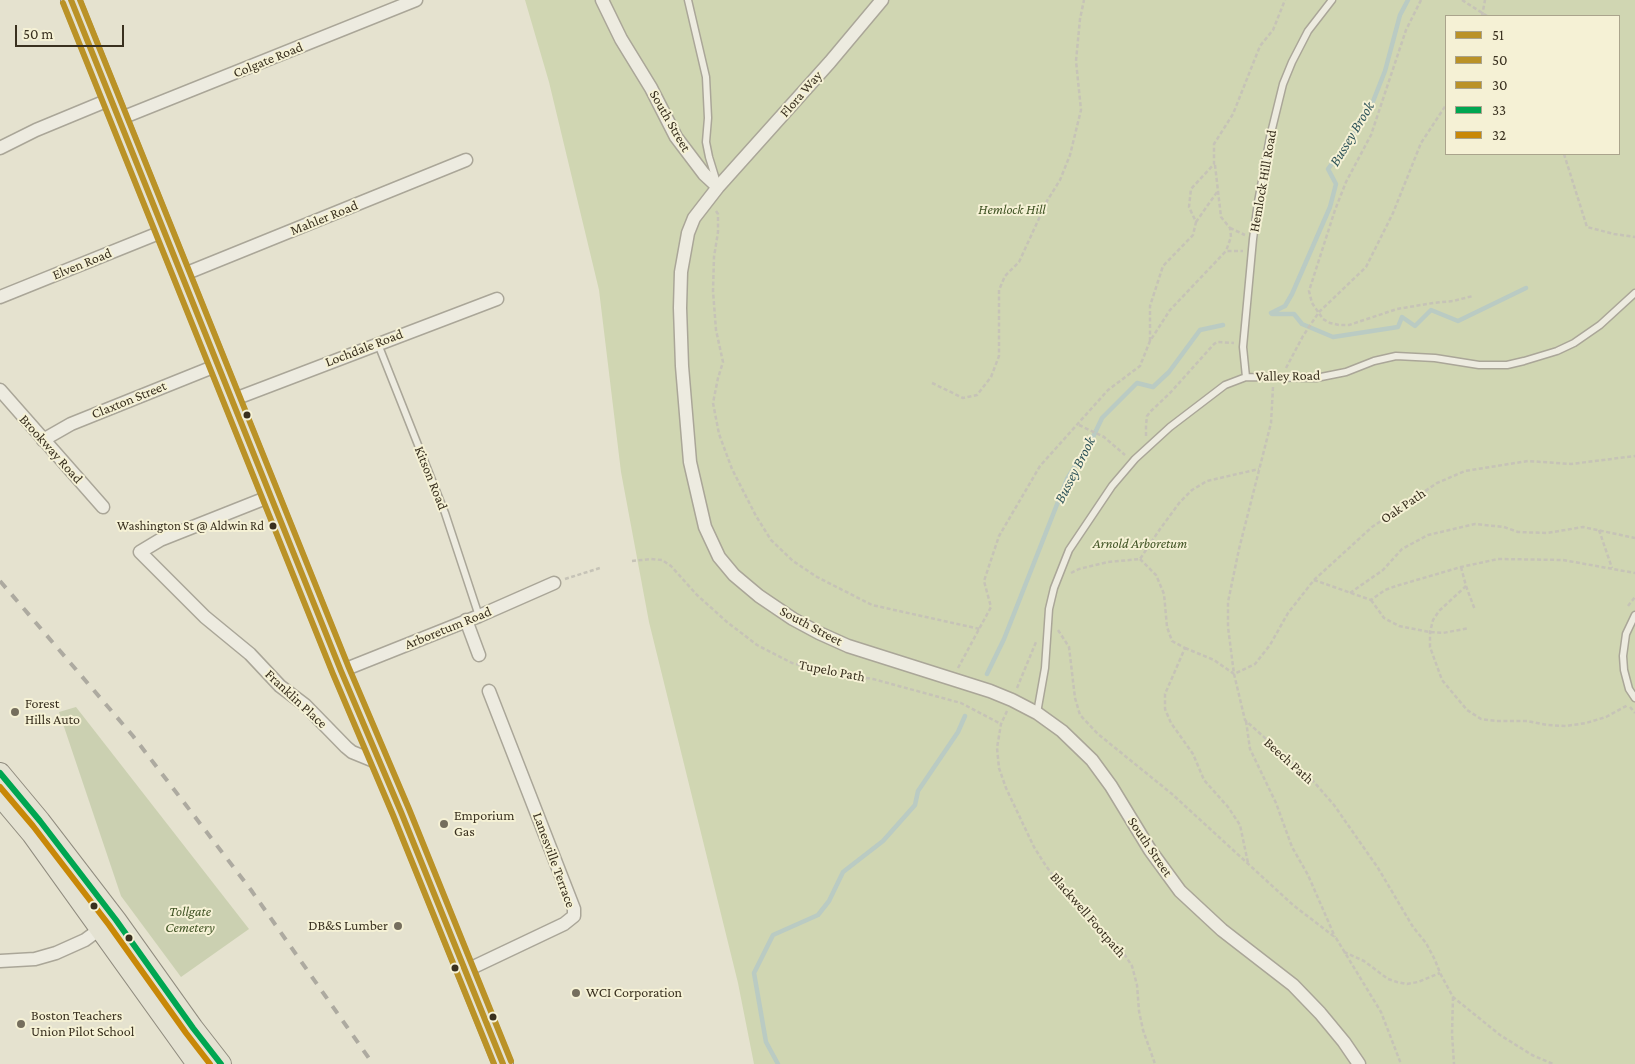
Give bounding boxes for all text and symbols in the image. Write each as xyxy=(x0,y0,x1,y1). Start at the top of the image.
scale bar xyxy=(18,15,126,47)
legend xyxy=(1445,15,1620,155)
text: 50 m xyxy=(23,26,53,42)
text: 51 xyxy=(1492,27,1504,43)
street label: Colgate Road xyxy=(231,38,305,82)
text: 50 xyxy=(1492,52,1508,68)
street label: Flora Way xyxy=(776,67,826,121)
text: 30 xyxy=(1492,77,1508,93)
street label: South Street xyxy=(646,87,694,155)
water label: Bussey Brook xyxy=(1326,98,1378,170)
text: 33 xyxy=(1492,102,1506,118)
text: 32 xyxy=(1492,127,1506,143)
street label: Hemlock Hill Road xyxy=(1246,129,1280,233)
street label: Mahler Road xyxy=(288,197,360,239)
park label: Hemlock Hill xyxy=(978,202,1046,218)
street label: Elven Road xyxy=(50,245,114,283)
street label: Lochdale Road xyxy=(323,325,405,371)
street label: Valley Road xyxy=(1255,367,1321,385)
street label: Claxton Street xyxy=(89,377,169,423)
unlabelled marker xyxy=(242,410,252,420)
street label: Brookway Road xyxy=(16,411,86,487)
water label: Bussey Brook xyxy=(1051,434,1099,506)
street label: Kitson Road xyxy=(411,444,451,512)
street label: Oak Path xyxy=(1377,485,1429,527)
place label: Washington St @ Aldwin Rd xyxy=(117,518,264,534)
marker: Washington St @ Aldwin Rd xyxy=(268,521,278,531)
park label: Arnold Arboretum xyxy=(1093,536,1187,552)
street label: Arboretum Road xyxy=(402,603,494,653)
street label: South Street xyxy=(777,603,845,649)
street label: Tupelo Path xyxy=(797,656,867,686)
street label: Franklin Place xyxy=(261,666,331,732)
place label: Forest Hills Auto xyxy=(25,696,80,729)
marker: Forest Hills Auto xyxy=(9,706,21,718)
street label: Beech Path xyxy=(1261,734,1317,788)
place label: Emporium Gas xyxy=(454,808,514,840)
street label: Lanesville Terrace xyxy=(529,810,579,910)
street label: South Street xyxy=(1124,814,1176,880)
marker: Emporium Gas xyxy=(438,818,450,830)
street label: Blackwell Footpath xyxy=(1046,869,1130,961)
unlabelled marker xyxy=(89,901,99,911)
park label: Tollgate Cemetery xyxy=(165,904,215,936)
place label: DB&S Lumber xyxy=(308,918,388,934)
marker: DB&S Lumber xyxy=(392,920,404,932)
unlabelled marker xyxy=(124,933,134,943)
unlabelled marker xyxy=(450,963,460,973)
place label: WCI Corporation xyxy=(586,985,682,1001)
marker: WCI Corporation xyxy=(570,987,582,999)
place label: Boston Teachers Union Pilot School xyxy=(31,1008,134,1040)
unlabelled marker xyxy=(488,1012,498,1022)
marker: Boston Teachers Union Pilot School xyxy=(15,1018,27,1030)

